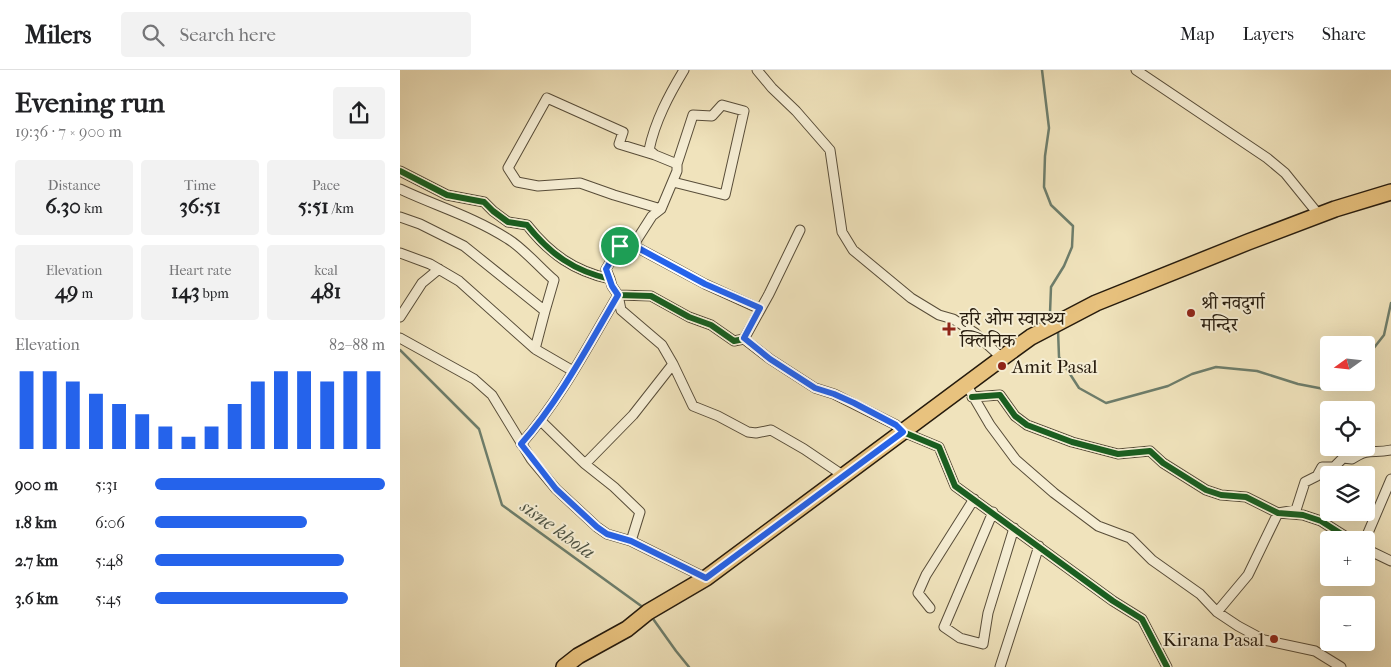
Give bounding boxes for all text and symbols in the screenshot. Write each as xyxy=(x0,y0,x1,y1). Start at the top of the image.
search box xyxy=(121,12,471,57)
text: Milers xyxy=(25,21,91,49)
icon: search xyxy=(139,21,167,49)
text: Search here xyxy=(179,24,276,46)
text: Map xyxy=(1180,24,1214,45)
text: Layers xyxy=(1242,24,1294,45)
text: Share xyxy=(1322,24,1366,45)
text: Evening run xyxy=(15,86,165,119)
button: share xyxy=(333,87,385,139)
text: 19:36 · 7 × 900 m xyxy=(15,122,122,141)
text: Distance xyxy=(48,177,100,194)
text: Time xyxy=(184,177,216,194)
text: Pace xyxy=(312,177,340,194)
text: 6.30 xyxy=(45,194,81,218)
text: 36:51 xyxy=(179,194,221,218)
text: 5:51 xyxy=(298,194,329,218)
text: km xyxy=(81,200,103,217)
text: /km xyxy=(329,200,354,217)
pin xyxy=(599,225,641,267)
icon: arrive xyxy=(606,232,634,260)
text: Elevation xyxy=(46,262,102,279)
text: Heart rate xyxy=(169,262,231,279)
text: kcal xyxy=(314,262,338,279)
text: 49 xyxy=(55,279,78,303)
text: 143 xyxy=(171,279,200,303)
text: 481 xyxy=(311,279,341,303)
text: m xyxy=(78,285,93,302)
text: bpm xyxy=(200,285,229,302)
place label: श्री नवदुर्गा मन्दिर xyxy=(1200,292,1266,336)
marker: श्री नवदुर्गा मन्दिर xyxy=(1185,307,1197,319)
place label: हरि ओम स्वास्थ्य क्लिनिक xyxy=(959,308,1066,352)
marker: हरि ओम स्वास्थ्य क्लिनिक xyxy=(942,322,956,336)
text: Elevation xyxy=(15,335,80,354)
text: 82–88 m xyxy=(329,335,385,354)
north arrow xyxy=(1320,336,1375,391)
map controls xyxy=(1320,336,1375,651)
place label: Amit Pasal xyxy=(1011,356,1098,378)
marker: Amit Pasal xyxy=(996,360,1008,372)
button: locate xyxy=(1320,401,1375,456)
button: layers xyxy=(1320,466,1375,521)
text: 900 m xyxy=(15,475,58,494)
text: 5:31 xyxy=(95,475,118,494)
water label: sisne khola xyxy=(515,494,599,564)
text: 1.8 km xyxy=(15,513,57,532)
text: 6:06 xyxy=(95,513,125,532)
button: + xyxy=(1320,531,1375,586)
text: 2.7 km xyxy=(15,551,58,570)
text: 5:48 xyxy=(95,551,123,570)
text: 3.6 km xyxy=(15,589,58,608)
text: 5:45 xyxy=(95,589,122,608)
button: − xyxy=(1320,596,1375,651)
place label: Kirana Pasal xyxy=(1163,629,1264,651)
marker: Kirana Pasal xyxy=(1268,633,1280,645)

